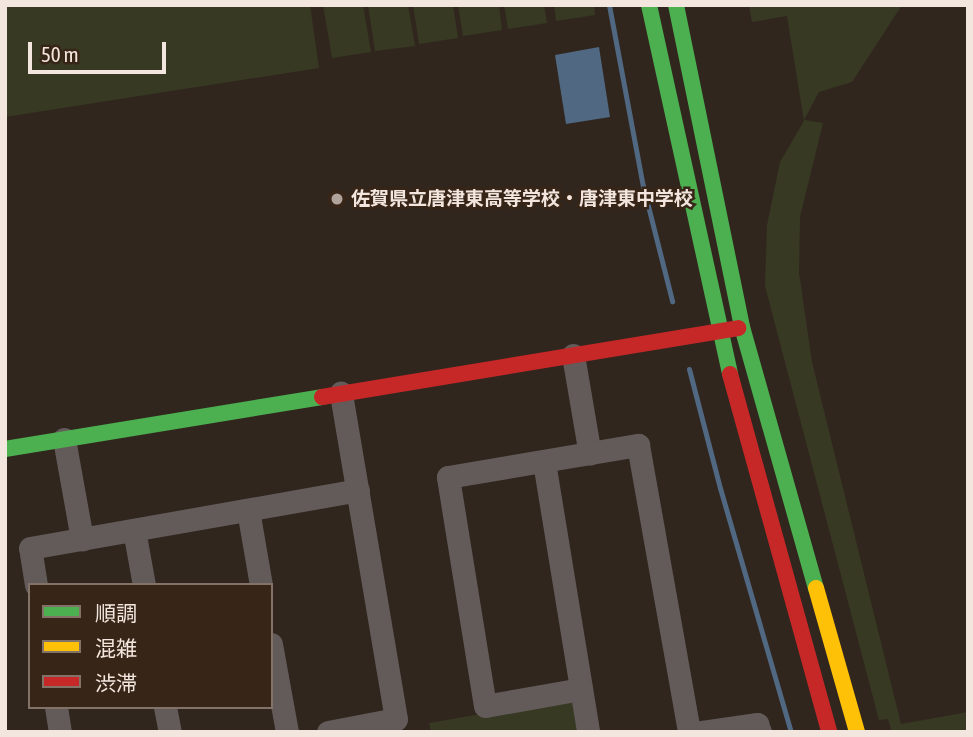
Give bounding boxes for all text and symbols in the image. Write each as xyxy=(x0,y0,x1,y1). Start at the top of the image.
scale bar xyxy=(32,28,170,72)
text: 50 m xyxy=(41,42,79,66)
place label: 佐賀県立唐津東高等学校・唐津東中学校 xyxy=(351,188,693,210)
marker: 佐賀県立唐津東高等学校・唐津東中学校 xyxy=(329,191,345,207)
legend xyxy=(28,583,273,709)
text: 順調 xyxy=(95,601,137,625)
text: 混雑 xyxy=(95,636,137,660)
text: 渋滞 xyxy=(95,671,137,695)

